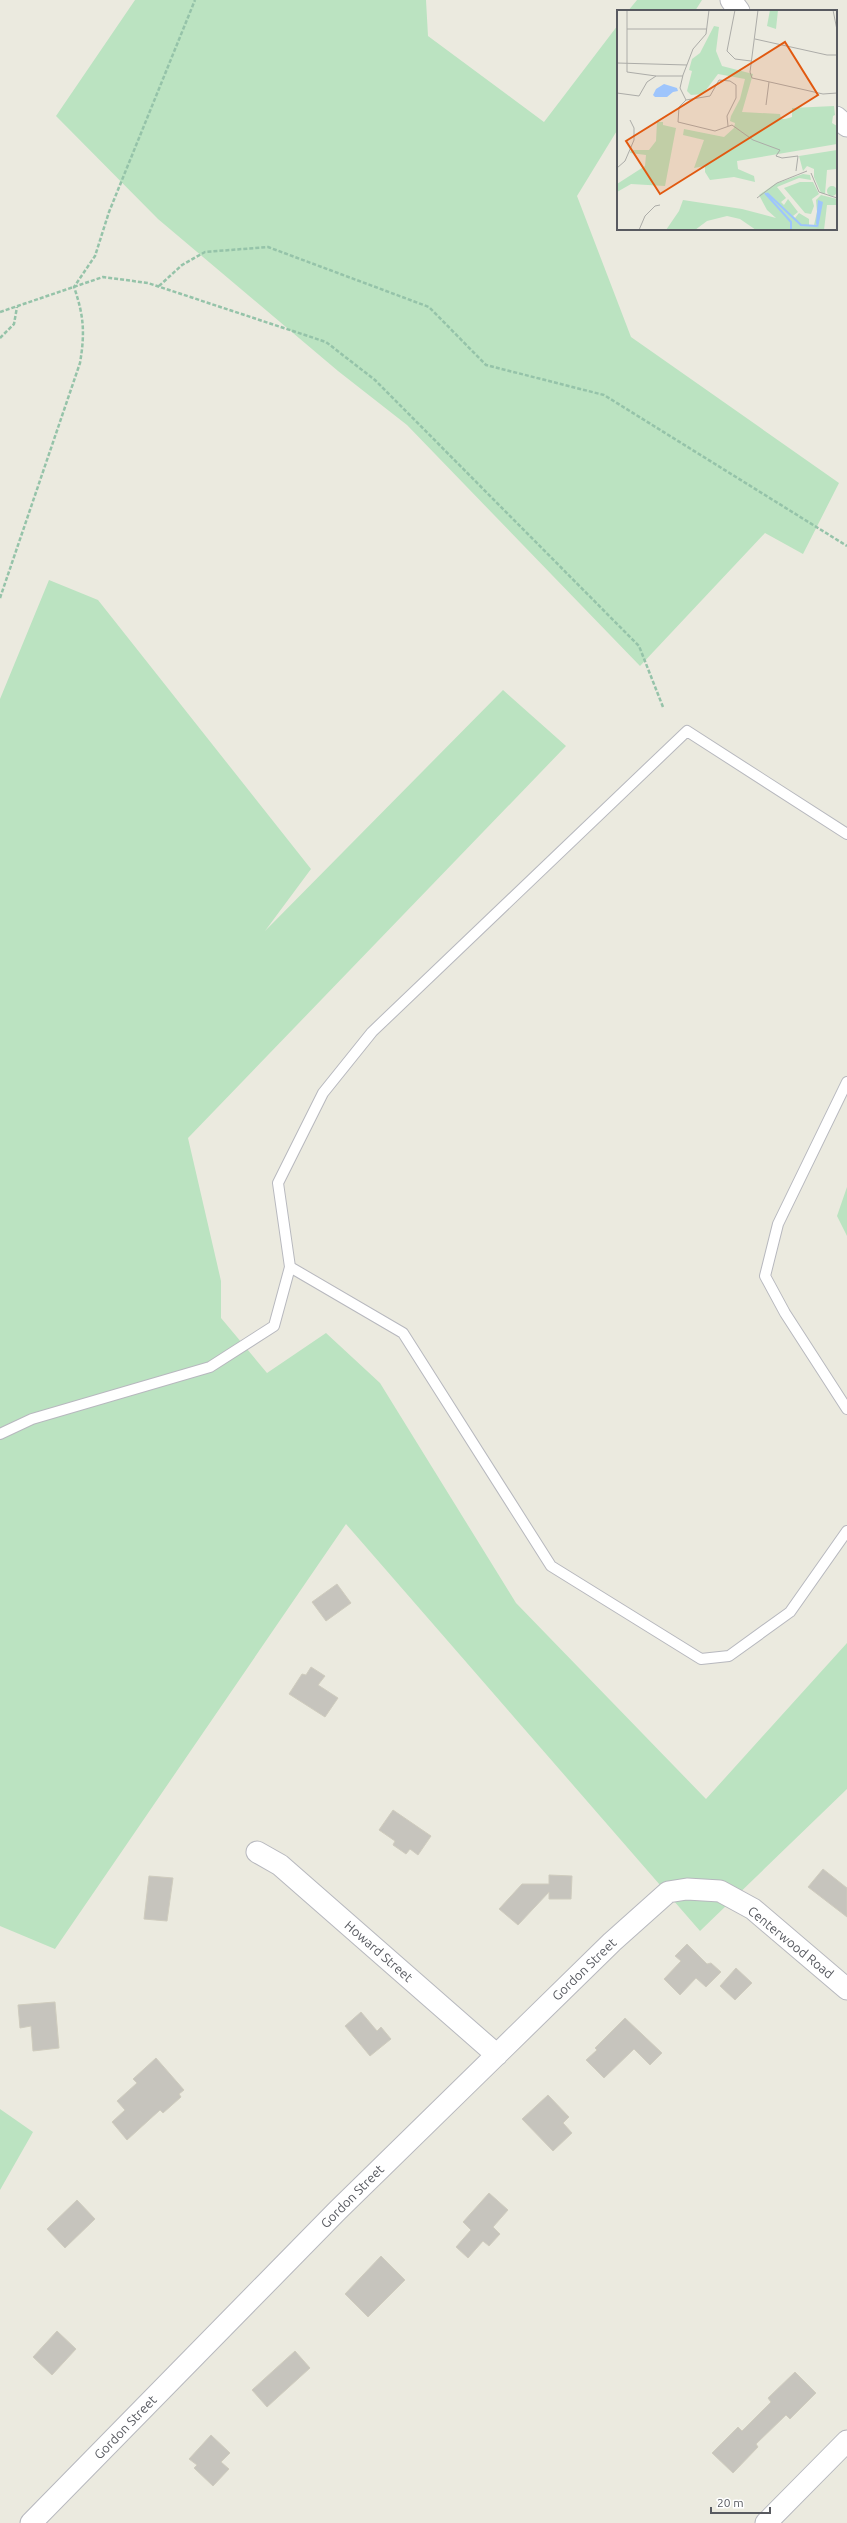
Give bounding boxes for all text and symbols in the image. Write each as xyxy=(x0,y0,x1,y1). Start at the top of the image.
inset map xyxy=(617,10,837,230)
street label: Centerwood Road xyxy=(745,1903,837,1981)
street label: Howard Street xyxy=(342,1918,416,1984)
street label: Gordon Street xyxy=(549,1935,619,2003)
street label: Gordon Street xyxy=(318,2162,386,2230)
street label: Gordon Street xyxy=(91,2392,159,2462)
scale bar xyxy=(711,2489,770,2515)
text: 20 m xyxy=(717,2496,744,2509)

